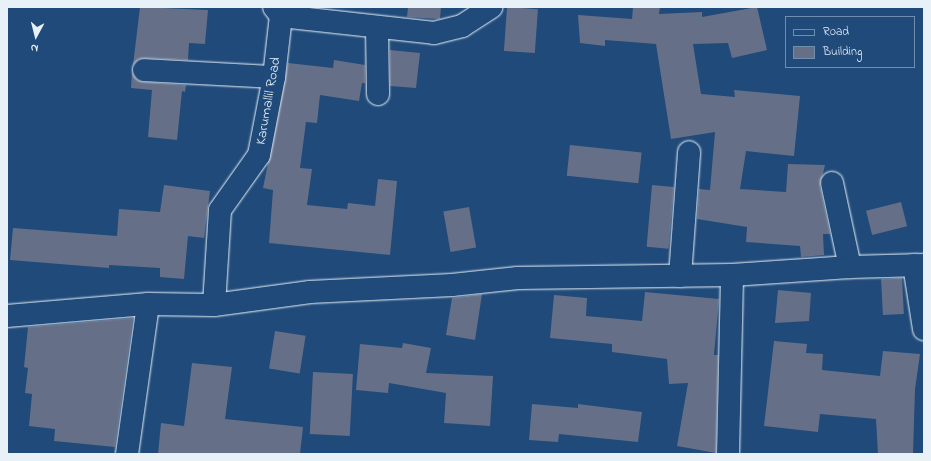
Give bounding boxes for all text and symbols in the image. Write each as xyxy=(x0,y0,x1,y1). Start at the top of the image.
north arrow xyxy=(16,16,56,56)
legend xyxy=(785,16,915,68)
text: Road xyxy=(823,23,849,41)
text: N xyxy=(30,40,39,56)
text: Building xyxy=(823,43,862,61)
street label: Karumallil Road xyxy=(253,56,285,146)

